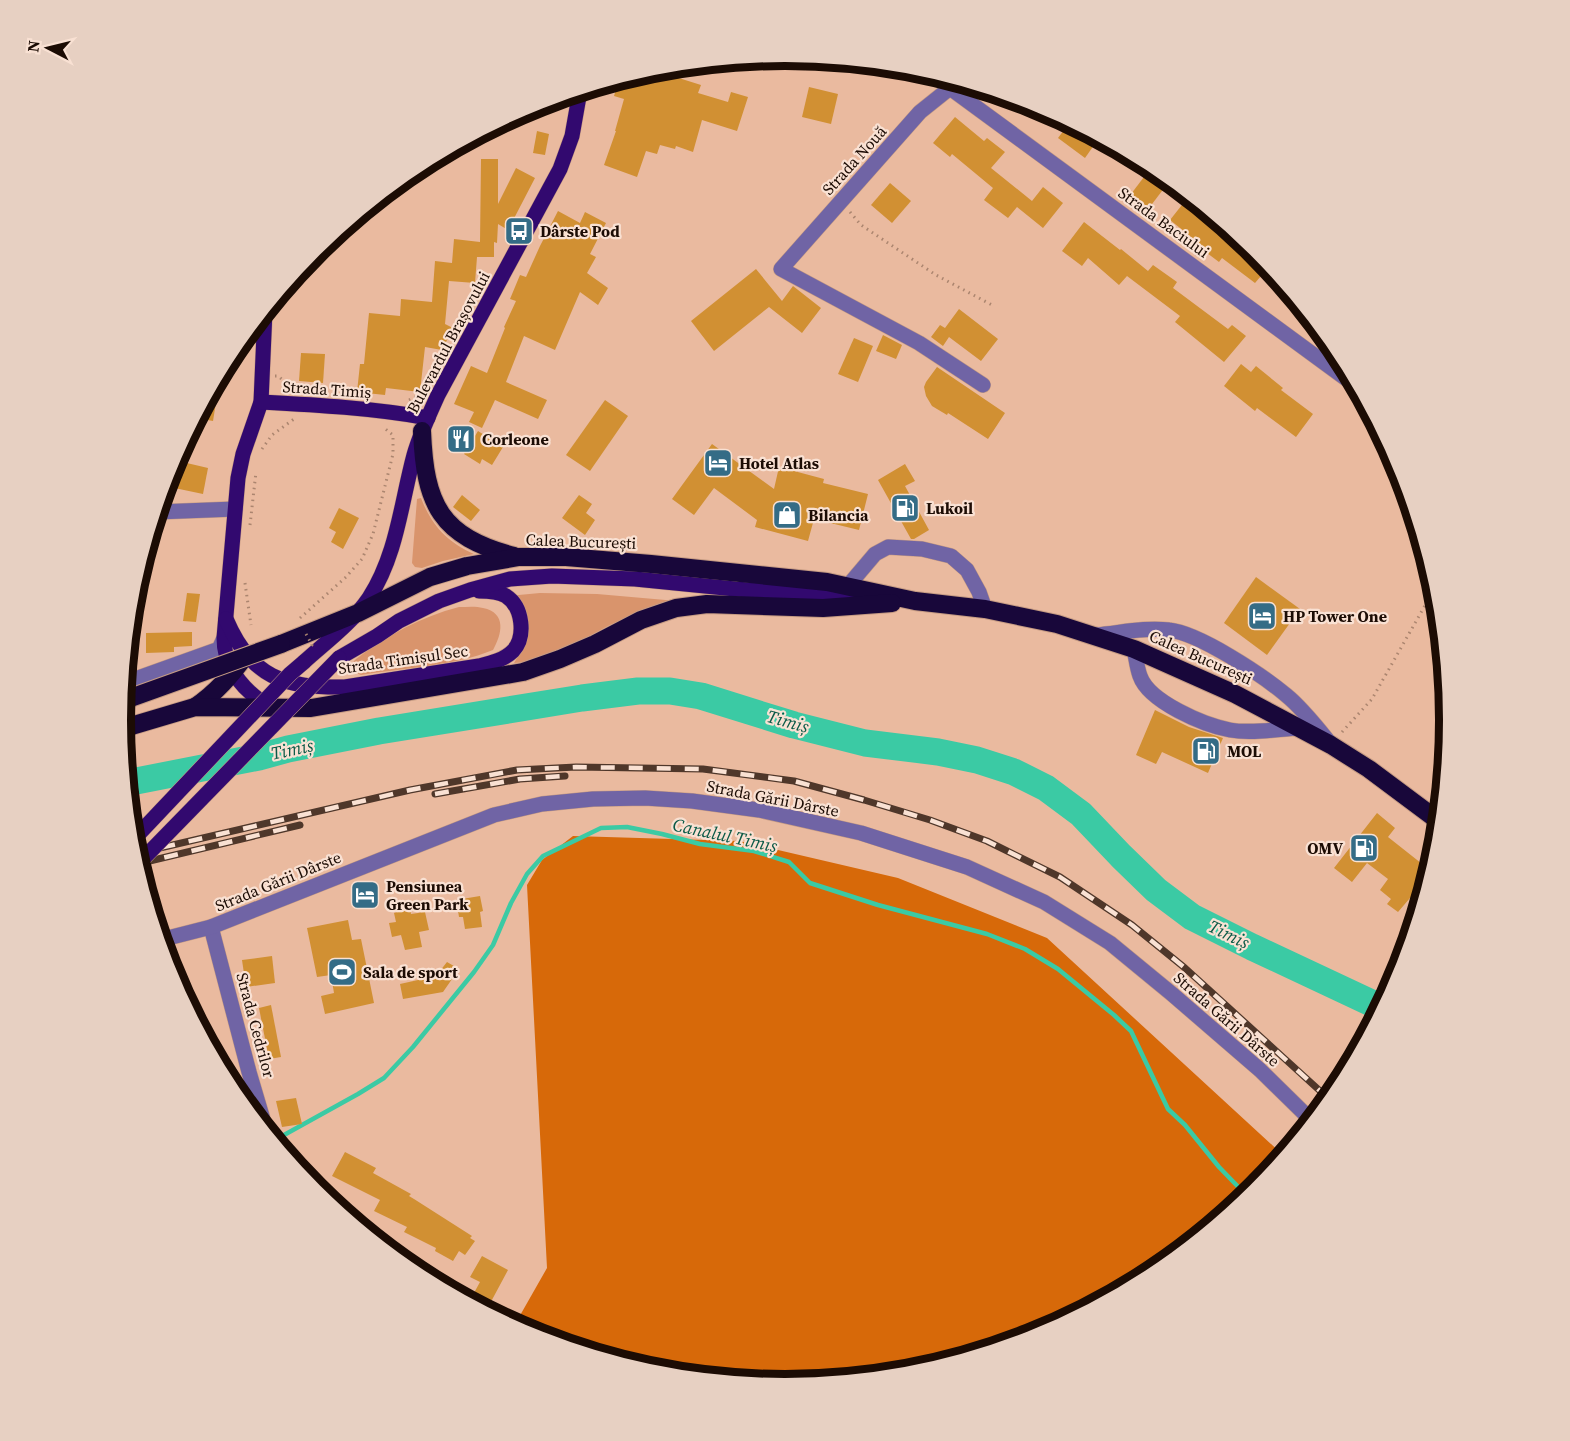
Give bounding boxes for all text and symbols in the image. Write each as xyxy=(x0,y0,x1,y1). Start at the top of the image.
north arrow xyxy=(18,18,78,78)
text: N xyxy=(21,39,45,53)
street label: Strada Nouă xyxy=(817,120,892,199)
street label: Strada Baciului xyxy=(1114,181,1214,263)
bus stop icon: Dârste Pod xyxy=(503,215,535,247)
place label: Dârste Pod xyxy=(540,220,620,242)
street label: Bulevardul Brașovului xyxy=(401,267,495,417)
street label: Strada Timiș xyxy=(282,375,372,403)
restaurant icon: Corleone xyxy=(445,423,477,455)
place label: Corleone xyxy=(482,428,549,450)
hotel icon: Hotel Atlas xyxy=(702,447,734,479)
place label: Hotel Atlas xyxy=(739,452,819,474)
fuel station icon: Lukoil xyxy=(889,492,921,524)
place label: Lukoil xyxy=(926,497,973,519)
shop icon: Bilancia xyxy=(771,499,803,531)
place label: Bilancia xyxy=(808,504,869,526)
street label: Calea București xyxy=(525,528,637,554)
hotel icon: HP Tower One xyxy=(1246,600,1278,632)
place label: HP Tower One xyxy=(1283,605,1387,627)
street label: Calea București xyxy=(1146,624,1256,690)
street label: Strada Timișul Sec xyxy=(337,639,470,679)
water label: Timiș xyxy=(764,703,812,739)
water label: Timiș xyxy=(269,732,316,766)
fuel station icon: MOL xyxy=(1190,735,1222,767)
place label: MOL xyxy=(1227,740,1261,762)
street label: Strada Gării Dârste xyxy=(705,774,841,822)
water label: Canalul Timiș xyxy=(670,812,780,858)
fuel station icon: OMV xyxy=(1348,832,1380,864)
place label: OMV xyxy=(1307,837,1343,859)
street label: Strada Gării Dârste xyxy=(212,846,344,916)
place label: Pensiunea Green Park xyxy=(386,875,469,915)
hotel icon: Pensiunea Green Park xyxy=(349,879,381,911)
water label: Timiș xyxy=(1204,913,1254,955)
sports icon: Sala de sport xyxy=(326,956,358,988)
place label: Sala de sport xyxy=(363,961,458,983)
street label: Strada Gării Dârste xyxy=(1169,967,1285,1071)
street label: Strada Cedrilor xyxy=(231,970,281,1080)

